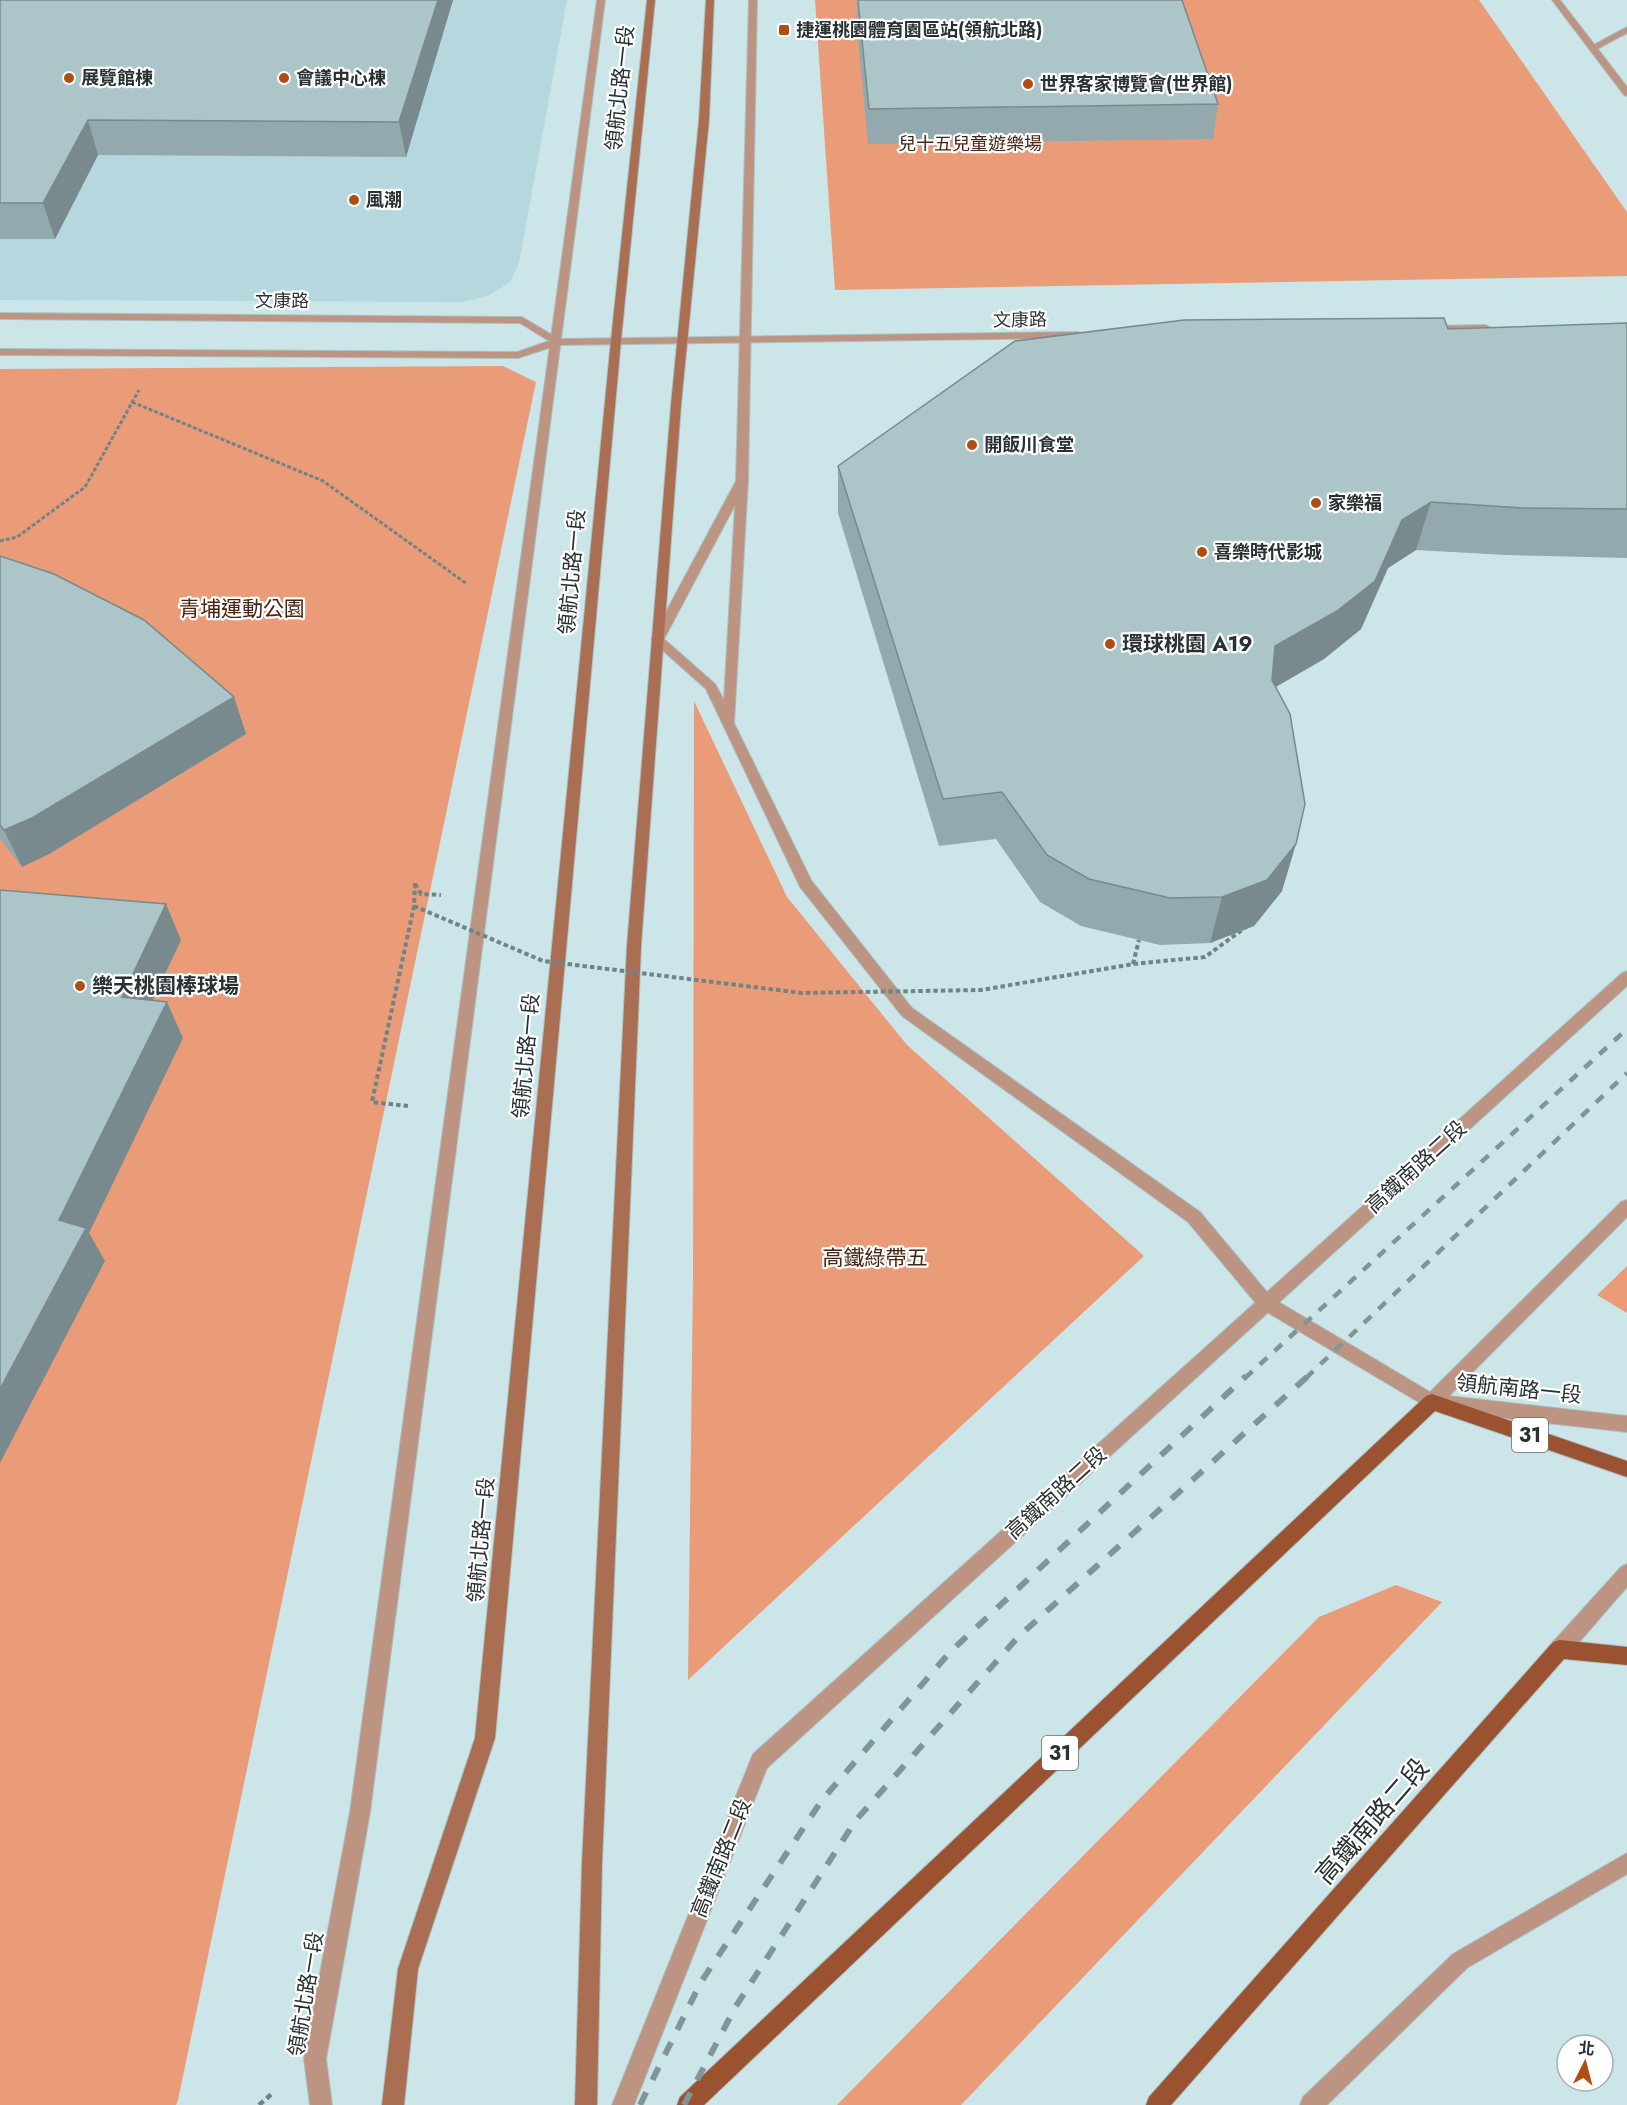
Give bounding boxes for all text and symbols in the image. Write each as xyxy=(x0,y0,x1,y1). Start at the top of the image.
place label: 捷運桃園體育園區站(領航北路) xyxy=(796,17,1042,43)
marker: 捷運桃園體育園區站(領航北路) xyxy=(777,23,791,37)
street label: 領航北路一段 xyxy=(598,24,642,152)
place label: 展覽館棟 xyxy=(81,65,153,91)
place label: 會議中心棟 xyxy=(296,65,386,91)
marker: 展覽館棟 xyxy=(62,71,76,85)
marker: 會議中心棟 xyxy=(277,71,291,85)
place label: 世界客家博覽會(世界館) xyxy=(1040,71,1232,97)
marker: 世界客家博覽會(世界館) xyxy=(1021,77,1035,91)
park label: 兒十五兒童遊樂場 xyxy=(898,131,1042,157)
place label: 風潮 xyxy=(366,187,402,213)
marker: 風潮 xyxy=(347,193,361,207)
street label: 文康路 xyxy=(255,288,309,314)
street label: 文康路 xyxy=(993,307,1047,333)
place label: 開飯川食堂 xyxy=(984,432,1074,458)
marker: 開飯川食堂 xyxy=(965,438,979,452)
place label: 家樂福 xyxy=(1328,490,1382,516)
marker: 家樂福 xyxy=(1309,496,1323,510)
street label: 領航北路一段 xyxy=(552,508,592,636)
place label: 喜樂時代影城 xyxy=(1214,539,1322,565)
marker: 喜樂時代影城 xyxy=(1195,545,1209,559)
park label: 青埔運動公園 xyxy=(179,594,305,624)
place label: 環球桃園 A19 xyxy=(1122,629,1252,659)
marker: 環球桃園 A19 xyxy=(1103,637,1117,651)
place label: 樂天桃園棒球場 xyxy=(92,971,239,1001)
marker: 樂天桃園棒球場 xyxy=(73,979,87,993)
street label: 領航北路一段 xyxy=(506,992,546,1120)
street label: 高鐵南路二段 xyxy=(1359,1114,1473,1220)
park label: 高鐵綠帶五 xyxy=(823,1243,928,1273)
street label: 領航南路一段 xyxy=(1455,1367,1583,1411)
road number: 31 xyxy=(1512,1418,1548,1452)
street label: 高鐵南路二段 xyxy=(999,1440,1113,1546)
street label: 領航北路一段 xyxy=(461,1476,501,1604)
road number: 31 xyxy=(1042,1736,1078,1770)
street label: 高鐵南路二段 xyxy=(1306,1750,1438,1892)
street label: 高鐵南路二段 xyxy=(683,1794,759,1922)
street label: 領航北路一段 xyxy=(281,1929,331,2059)
north arrow xyxy=(1555,2033,1615,2093)
text: 北 xyxy=(1577,2036,1596,2061)

